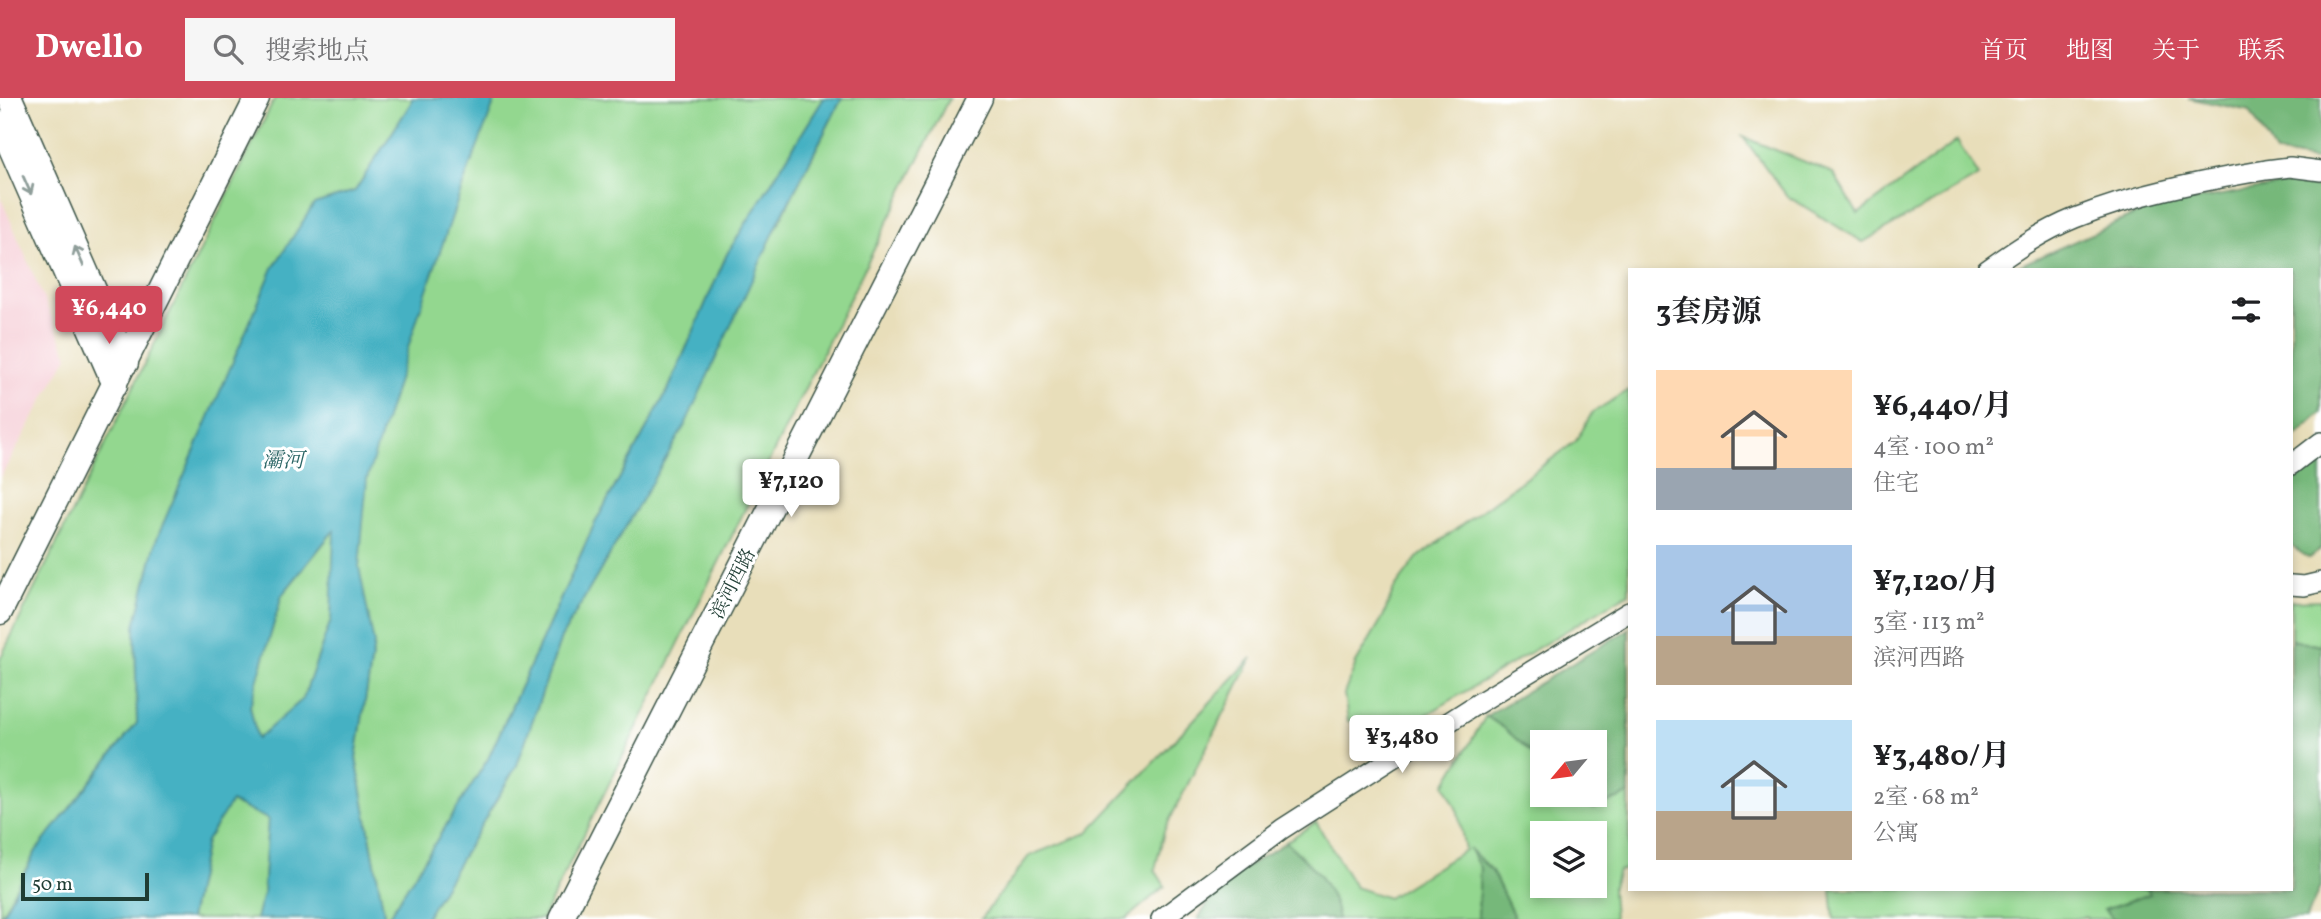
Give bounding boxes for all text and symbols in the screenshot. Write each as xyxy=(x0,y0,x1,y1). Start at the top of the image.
search box xyxy=(185,18,675,81)
text: Dwello xyxy=(35,26,143,72)
icon: search xyxy=(209,30,247,68)
text: 搜索地点 xyxy=(265,34,369,70)
text: 首页 xyxy=(1980,35,2028,69)
text: 地图 xyxy=(2066,35,2114,69)
text: 关于 xyxy=(2152,35,2200,69)
text: 联系 xyxy=(2238,35,2286,69)
one-way arrow xyxy=(21,174,34,195)
one-way arrow xyxy=(72,246,85,267)
pin: ¥6,440 xyxy=(52,286,166,346)
icon: filters xyxy=(2227,291,2265,329)
text: 3套房源 xyxy=(1656,292,1761,334)
text: ¥6,440 xyxy=(71,293,147,325)
text: ¥6,440/月 xyxy=(1873,386,2013,428)
icon: home xyxy=(1712,398,1796,482)
text: 4室 · 100 m² xyxy=(1873,432,1994,464)
water label: 灞河 xyxy=(262,447,308,476)
pin: ¥7,120 xyxy=(734,460,848,519)
text: ¥7,120 xyxy=(758,466,824,498)
text: 住宅 xyxy=(1873,468,1919,500)
street label: 滨河西路 xyxy=(705,544,763,624)
text: ¥7,120/月 xyxy=(1873,561,2000,603)
icon: home xyxy=(1712,573,1796,657)
text: 3室 · 113 m² xyxy=(1873,607,1985,639)
text: 滨河西路 xyxy=(1873,643,1965,675)
pin: ¥3,480 xyxy=(1345,716,1459,775)
text: ¥3,480 xyxy=(1365,722,1439,754)
north arrow xyxy=(1530,730,1606,807)
map controls xyxy=(1530,730,1607,898)
text: ¥3,480/月 xyxy=(1873,736,2010,778)
icon: home xyxy=(1712,748,1796,832)
text: 2室 · 68 m² xyxy=(1873,782,1979,814)
text: 公寓 xyxy=(1873,818,1919,850)
button: layers xyxy=(1530,821,1607,898)
scale bar xyxy=(21,870,149,902)
text: 50 m xyxy=(32,872,73,898)

